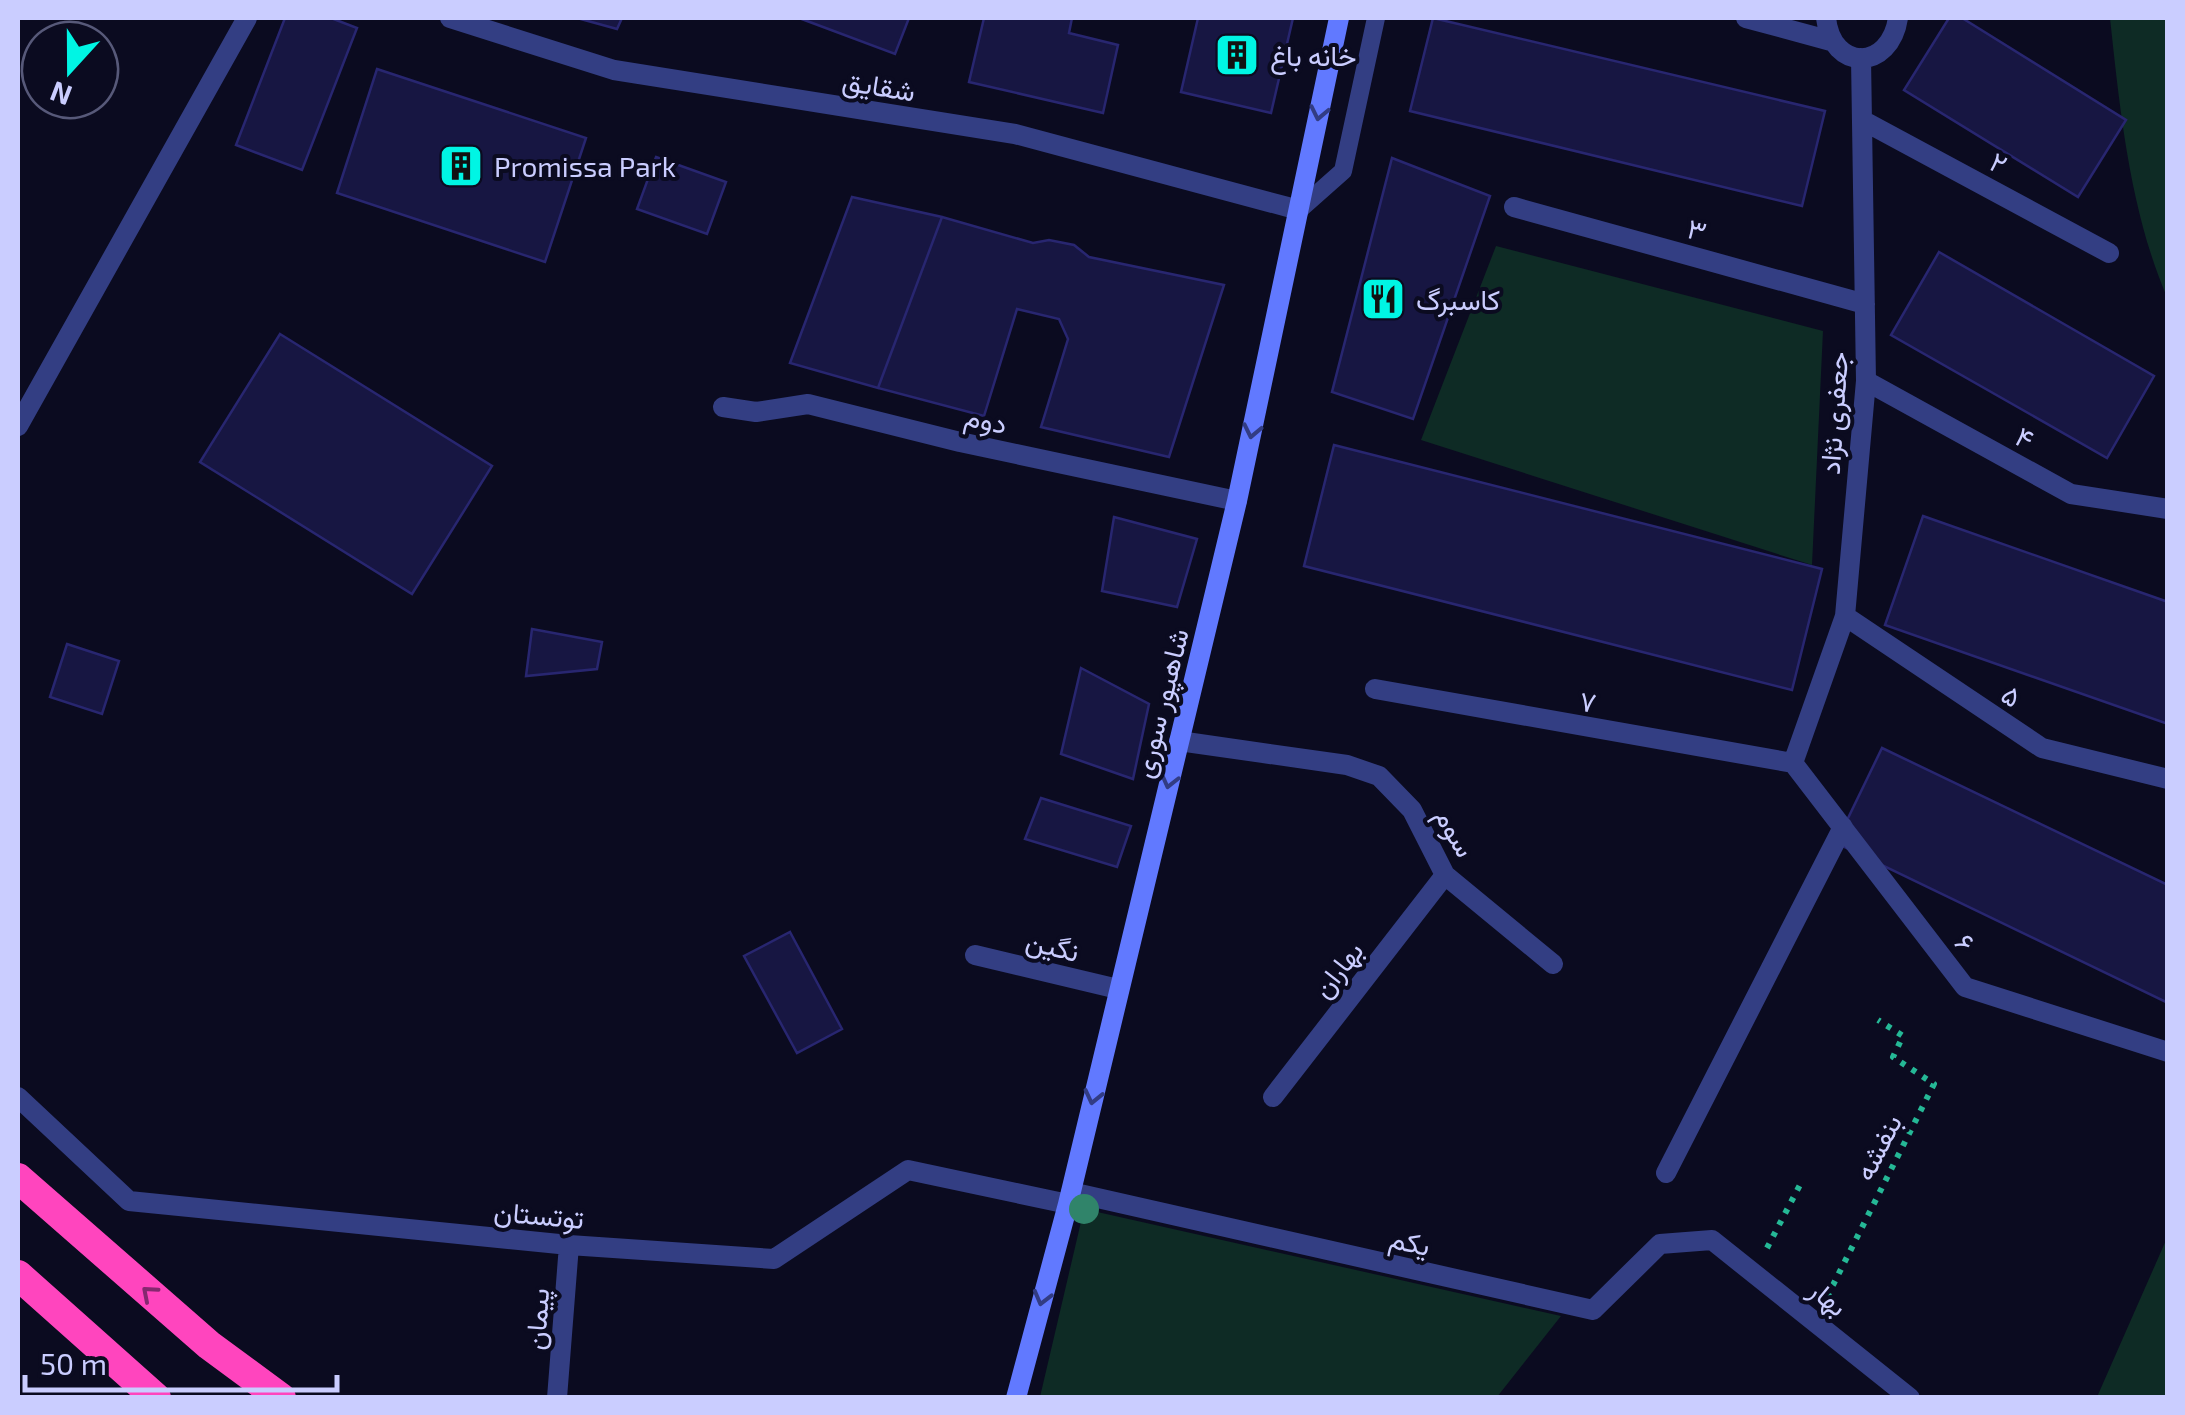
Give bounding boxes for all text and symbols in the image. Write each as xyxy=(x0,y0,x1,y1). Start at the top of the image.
north arrow xyxy=(20,20,120,120)
building icon: خانه باغ xyxy=(1214,32,1260,78)
place label: خانه باغ xyxy=(1270,38,1356,75)
street label: شقایق xyxy=(840,62,918,109)
text: N xyxy=(45,75,76,114)
one-way arrow xyxy=(1310,104,1331,121)
building icon: Promissa Park xyxy=(438,143,484,189)
street label: ۲ xyxy=(1985,144,2013,180)
place label: Promissa Park xyxy=(494,149,676,183)
street label: ۳ xyxy=(1684,210,1710,248)
restaurant icon: کاسبرگ xyxy=(1360,276,1406,322)
place label: کاسبرگ xyxy=(1416,282,1500,318)
street label: جعفری نژاد xyxy=(1812,350,1856,476)
street label: دوم xyxy=(961,398,1010,443)
street label: ۴ xyxy=(2010,418,2040,456)
one-way arrow xyxy=(1243,422,1264,439)
street label: شاهپور سوری xyxy=(1125,625,1198,782)
street label: ۵ xyxy=(1996,676,2028,714)
street label: ۷ xyxy=(1577,683,1599,719)
one-way arrow xyxy=(1160,772,1181,789)
street label: سوم xyxy=(1426,801,1484,864)
street label: نگین xyxy=(1023,922,1083,969)
street label: ۶ xyxy=(1948,926,1984,958)
street label: بهاران xyxy=(1304,934,1371,1005)
one-way arrow xyxy=(1084,1088,1105,1105)
street label: بنفشه xyxy=(1846,1108,1909,1186)
street label: توتستان xyxy=(492,1193,585,1237)
street label: یکم xyxy=(1386,1220,1434,1265)
street label: بهار xyxy=(1801,1271,1855,1324)
one-way arrow xyxy=(143,1287,161,1305)
street label: پیمان xyxy=(517,1287,558,1351)
one-way arrow xyxy=(1033,1289,1054,1306)
scale bar xyxy=(25,1330,338,1392)
text: 50 m xyxy=(40,1345,107,1381)

